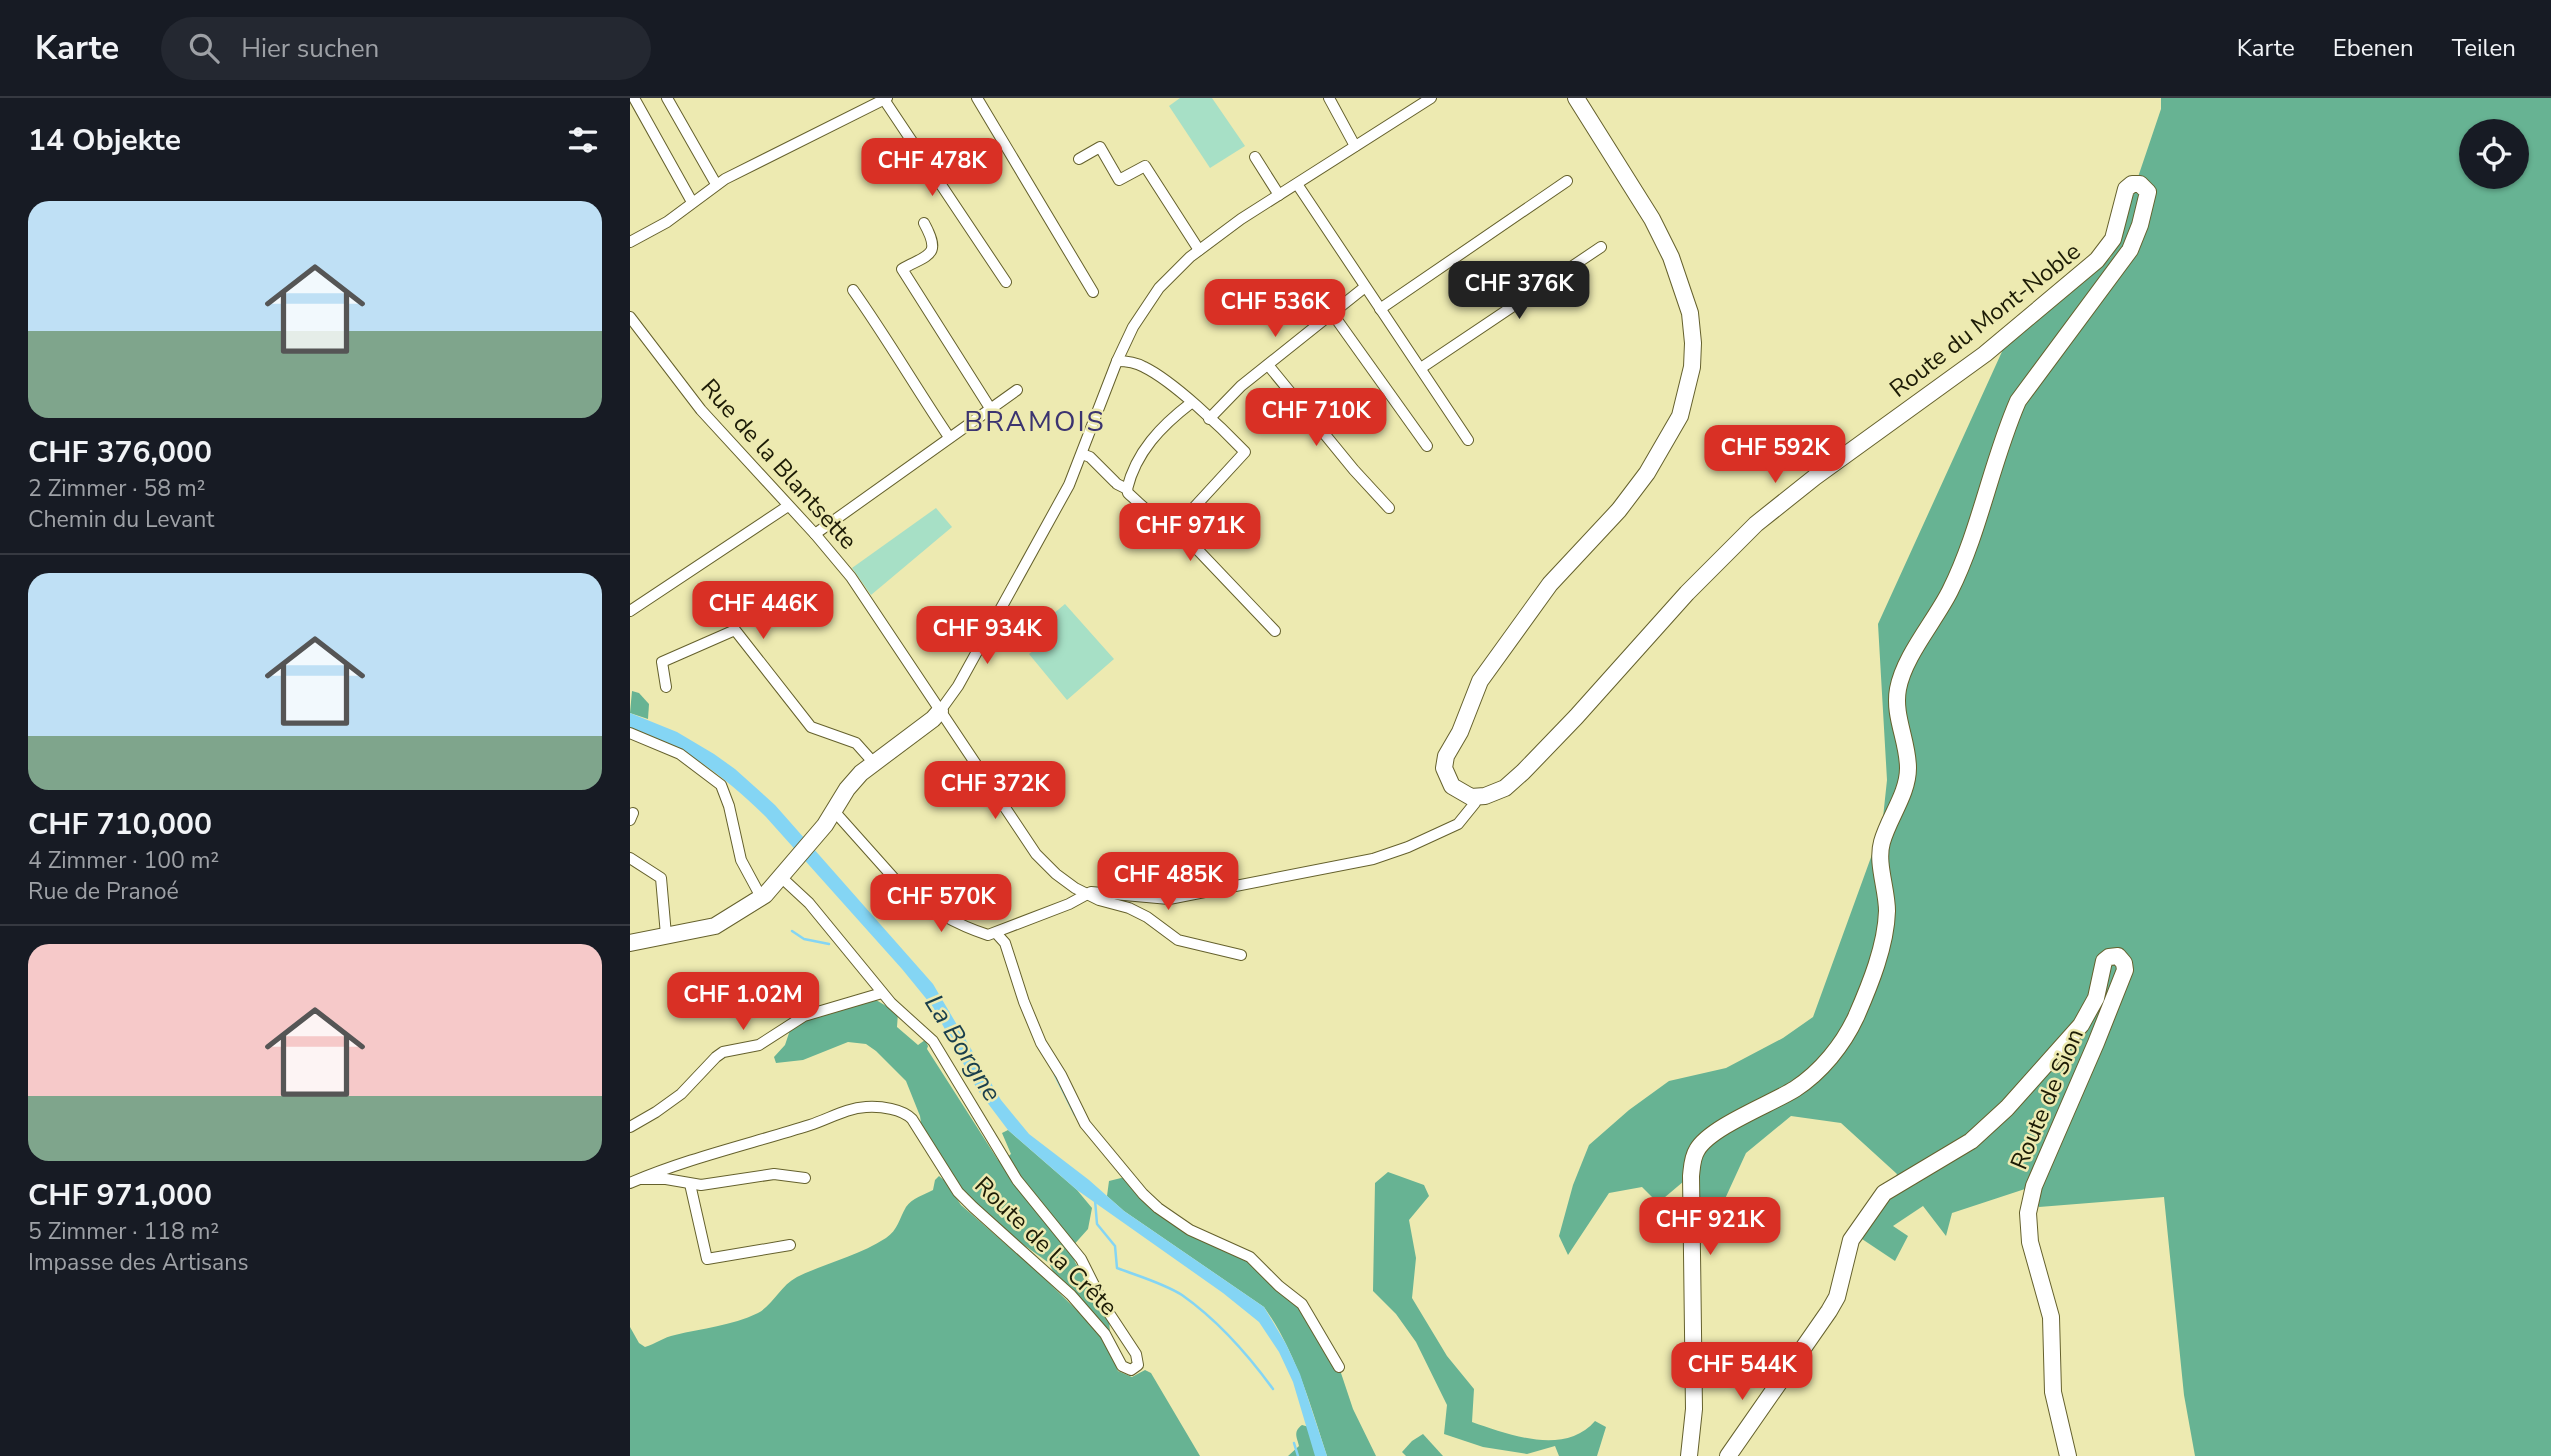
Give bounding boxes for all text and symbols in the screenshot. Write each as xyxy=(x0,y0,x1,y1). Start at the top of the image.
search box xyxy=(161,17,651,80)
text: Karte xyxy=(35,26,119,71)
icon: search xyxy=(185,29,223,67)
text: Hier suchen xyxy=(241,31,379,66)
text: Karte xyxy=(2237,32,2295,64)
text: Ebenen xyxy=(2333,32,2414,64)
text: Teilen xyxy=(2452,32,2516,64)
map controls xyxy=(2459,119,2529,189)
button: locate xyxy=(2459,119,2529,189)
text: 14 Objekte xyxy=(28,120,181,161)
icon: filters xyxy=(564,121,602,159)
pin: CHF 478K xyxy=(860,139,1004,198)
text: CHF 478K xyxy=(877,145,987,176)
street label: Route du Mont-Noble xyxy=(1883,235,2087,405)
icon: home xyxy=(252,246,378,372)
pin: CHF 376K xyxy=(1447,262,1591,321)
text: CHF 376K xyxy=(1464,268,1574,299)
pin: CHF 536K xyxy=(1203,280,1347,339)
text: CHF 536K xyxy=(1220,286,1330,317)
street label: Rue de la Blantsette xyxy=(694,372,864,556)
pin: CHF 710K xyxy=(1244,388,1388,448)
text: CHF 710K xyxy=(1261,395,1371,426)
district label: BRAMOIS xyxy=(964,403,1106,441)
pin: CHF 592K xyxy=(1703,426,1847,485)
text: CHF 376,000 xyxy=(28,432,212,473)
text: CHF 592K xyxy=(1720,432,1830,463)
text: 2 Zimmer · 58 m² xyxy=(28,473,205,504)
text: Chemin du Levant xyxy=(28,504,214,535)
pin: CHF 971K xyxy=(1118,504,1262,563)
text: CHF 971K xyxy=(1135,510,1245,541)
pin: CHF 446K xyxy=(691,582,835,641)
text: CHF 446K xyxy=(708,588,818,619)
pin: CHF 934K xyxy=(915,606,1059,666)
text: CHF 934K xyxy=(932,613,1042,644)
icon: home xyxy=(252,618,378,744)
pin: CHF 372K xyxy=(923,762,1067,821)
text: CHF 372K xyxy=(940,768,1050,799)
text: CHF 710,000 xyxy=(28,804,212,845)
text: 4 Zimmer · 100 m² xyxy=(28,845,219,876)
pin: CHF 485K xyxy=(1096,852,1240,912)
text: CHF 485K xyxy=(1113,859,1223,890)
pin: CHF 570K xyxy=(869,874,1013,934)
text: Rue de Pranoé xyxy=(28,876,179,907)
text: CHF 570K xyxy=(886,881,996,912)
pin: CHF 1.02M xyxy=(663,972,823,1032)
text: CHF 1.02M xyxy=(683,979,803,1010)
water label: La Borgne xyxy=(916,988,1010,1108)
icon: home xyxy=(252,989,378,1115)
street label: Route de Sion xyxy=(2003,1024,2091,1174)
street label: Route de la Crête xyxy=(968,1169,1124,1323)
text: CHF 971,000 xyxy=(28,1175,212,1216)
pin: CHF 921K xyxy=(1638,1198,1782,1257)
text: CHF 921K xyxy=(1655,1204,1765,1235)
text: 5 Zimmer · 118 m² xyxy=(28,1216,219,1247)
text: Impasse des Artisans xyxy=(28,1247,248,1278)
pin: CHF 544K xyxy=(1670,1342,1814,1402)
text: CHF 544K xyxy=(1687,1349,1797,1380)

